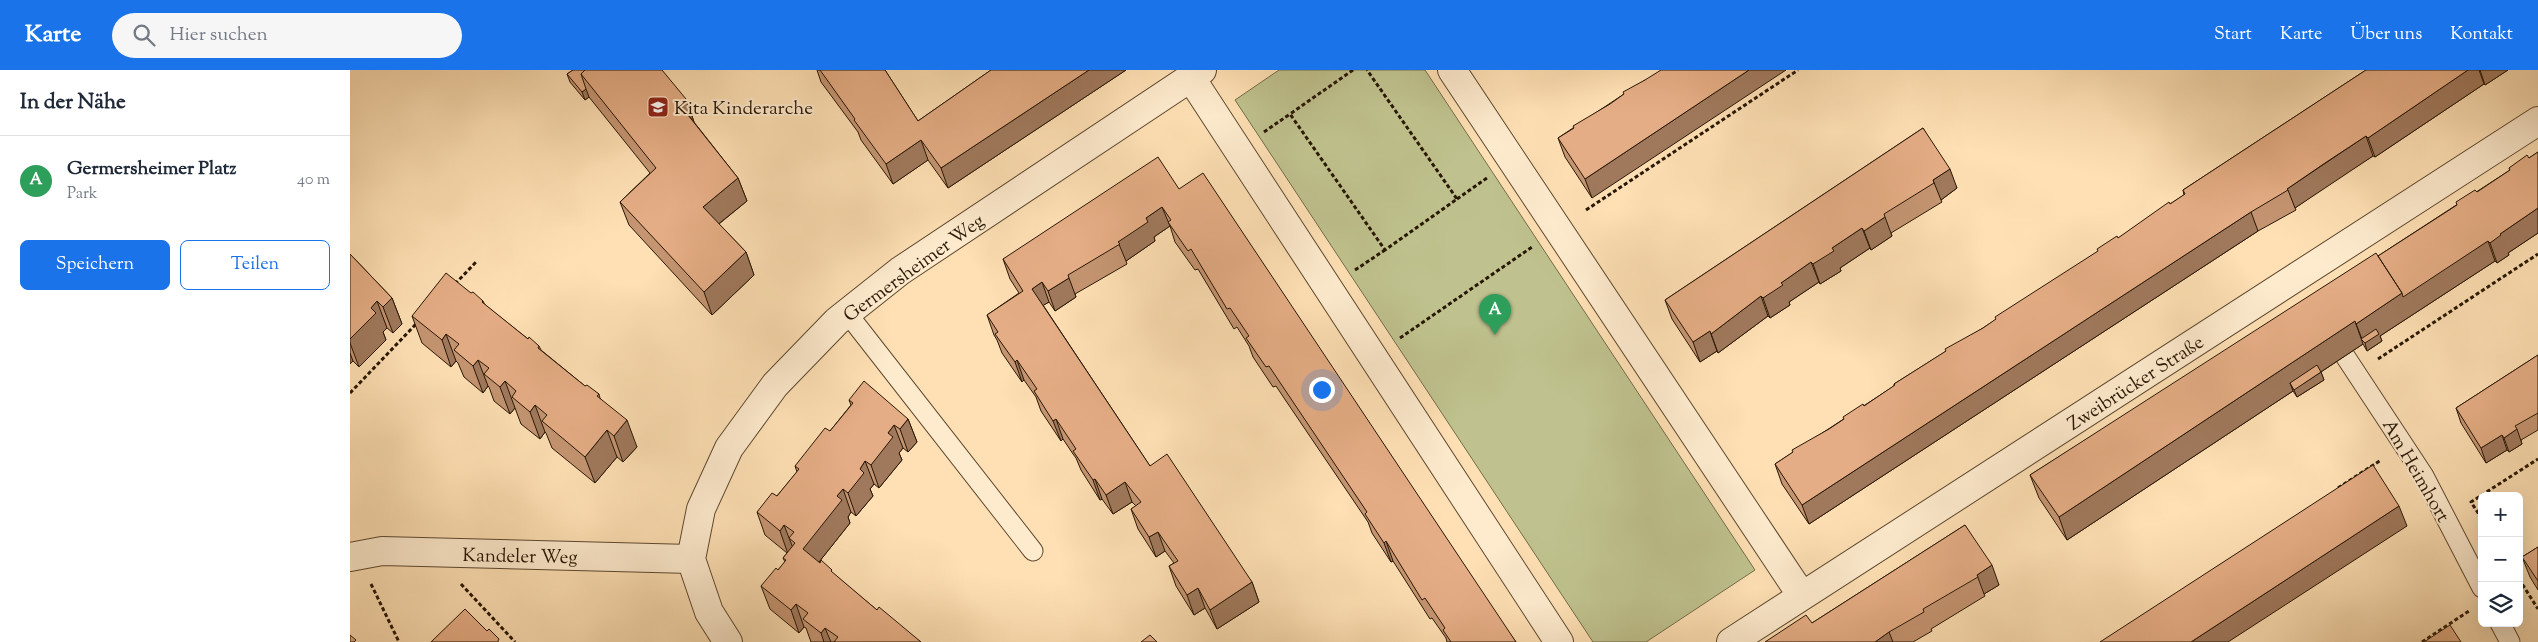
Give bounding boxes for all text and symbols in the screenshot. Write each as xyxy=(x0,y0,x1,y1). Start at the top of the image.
search box xyxy=(112,13,462,58)
text: Karte xyxy=(25,18,82,52)
icon: search xyxy=(130,21,158,49)
text: Hier suchen xyxy=(170,22,268,49)
text: Start xyxy=(2214,22,2252,48)
text: Karte xyxy=(2280,22,2322,48)
text: Über uns xyxy=(2350,22,2422,48)
text: Kontakt xyxy=(2450,22,2513,48)
text: In der Nähe xyxy=(20,88,126,118)
school or university icon: Kita Kinderarche xyxy=(646,95,670,119)
place label: Kita Kinderarche xyxy=(674,96,813,123)
text: Germersheimer Platz xyxy=(67,156,237,183)
text: A xyxy=(30,169,43,192)
text: 40 m xyxy=(297,169,330,192)
text: Park xyxy=(67,183,98,206)
street label: Germersheimer Weg xyxy=(838,209,991,330)
button: Speichern xyxy=(20,240,170,290)
button: Teilen xyxy=(180,240,330,290)
pin: A xyxy=(1479,294,1511,335)
street label: Zweibrücker Straße xyxy=(2063,330,2210,438)
your location xyxy=(1309,377,1335,403)
street label: Am Heimhort xyxy=(2374,415,2456,528)
map controls xyxy=(2478,492,2523,627)
button: + xyxy=(2478,492,2523,537)
button: − xyxy=(2478,537,2523,582)
street label: Kandeler Weg xyxy=(462,543,578,572)
button: layers xyxy=(2478,582,2523,627)

